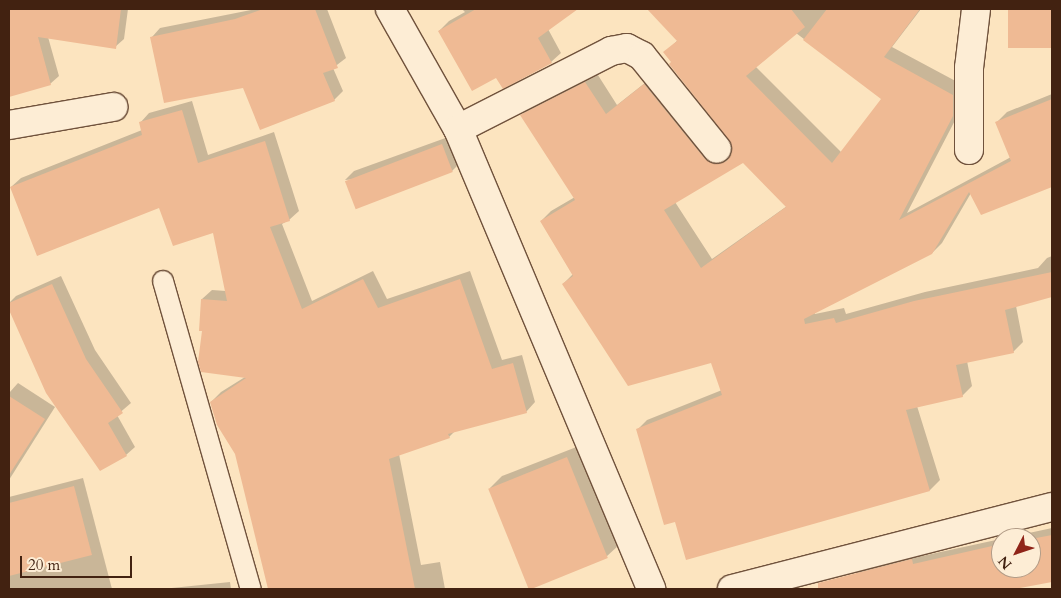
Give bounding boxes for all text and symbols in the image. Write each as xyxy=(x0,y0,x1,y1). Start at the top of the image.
north arrow xyxy=(991,528,1041,578)
scale bar xyxy=(22,546,135,578)
text: N xyxy=(994,552,1016,573)
text: 20 m xyxy=(28,555,60,575)

